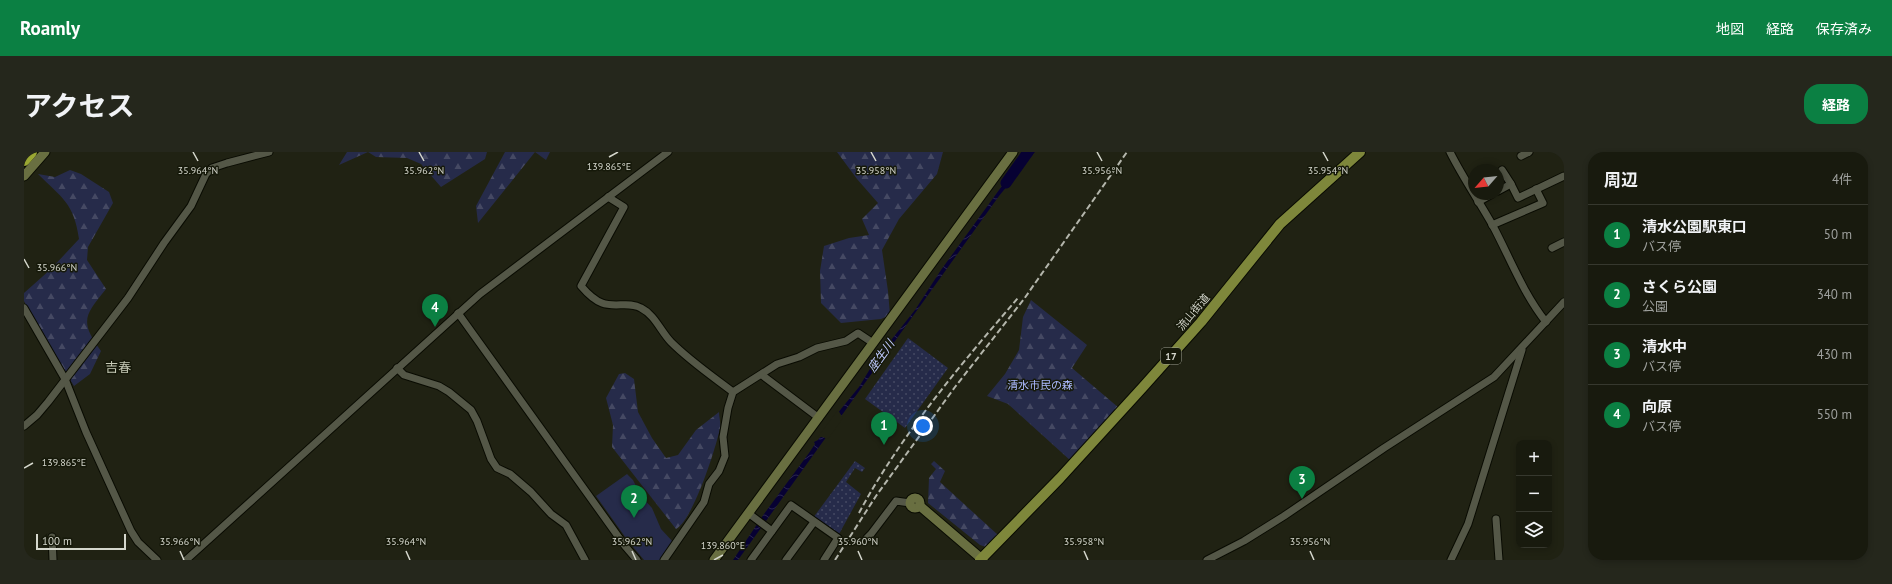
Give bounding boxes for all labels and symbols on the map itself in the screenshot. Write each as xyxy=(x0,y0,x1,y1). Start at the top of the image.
text: 139.865°E xyxy=(587,160,631,173)
text: 35.964°N xyxy=(178,164,218,177)
text: 35.962°N xyxy=(404,164,444,177)
text: 35.958°N xyxy=(856,164,896,177)
text: 35.956°N xyxy=(1082,164,1122,177)
text: 35.954°N xyxy=(1308,164,1348,177)
north arrow xyxy=(1468,164,1504,200)
text: 35.966°N xyxy=(37,261,77,274)
street label: 流山街道 xyxy=(1173,291,1213,333)
pin: 4 xyxy=(422,294,448,327)
water label: 座生川 xyxy=(864,335,898,375)
road number: 17 xyxy=(1161,348,1181,364)
district label: 吉春 xyxy=(105,359,131,376)
park label: 清水市民の森 xyxy=(1007,378,1073,392)
pin: 1 xyxy=(871,412,897,445)
your location xyxy=(913,416,933,436)
text: 139.865°E xyxy=(42,456,86,469)
pin: 3 xyxy=(1289,466,1315,499)
pin: 2 xyxy=(621,485,647,518)
scale bar xyxy=(36,532,126,551)
text: 35.966°N xyxy=(160,535,200,548)
text: 35.964°N xyxy=(386,535,426,548)
text: 35.962°N xyxy=(612,535,652,548)
text: 35.960°N xyxy=(838,535,878,548)
text: 35.958°N xyxy=(1064,535,1104,548)
text: 35.956°N xyxy=(1290,535,1330,548)
text: 139.860°E xyxy=(701,539,745,552)

